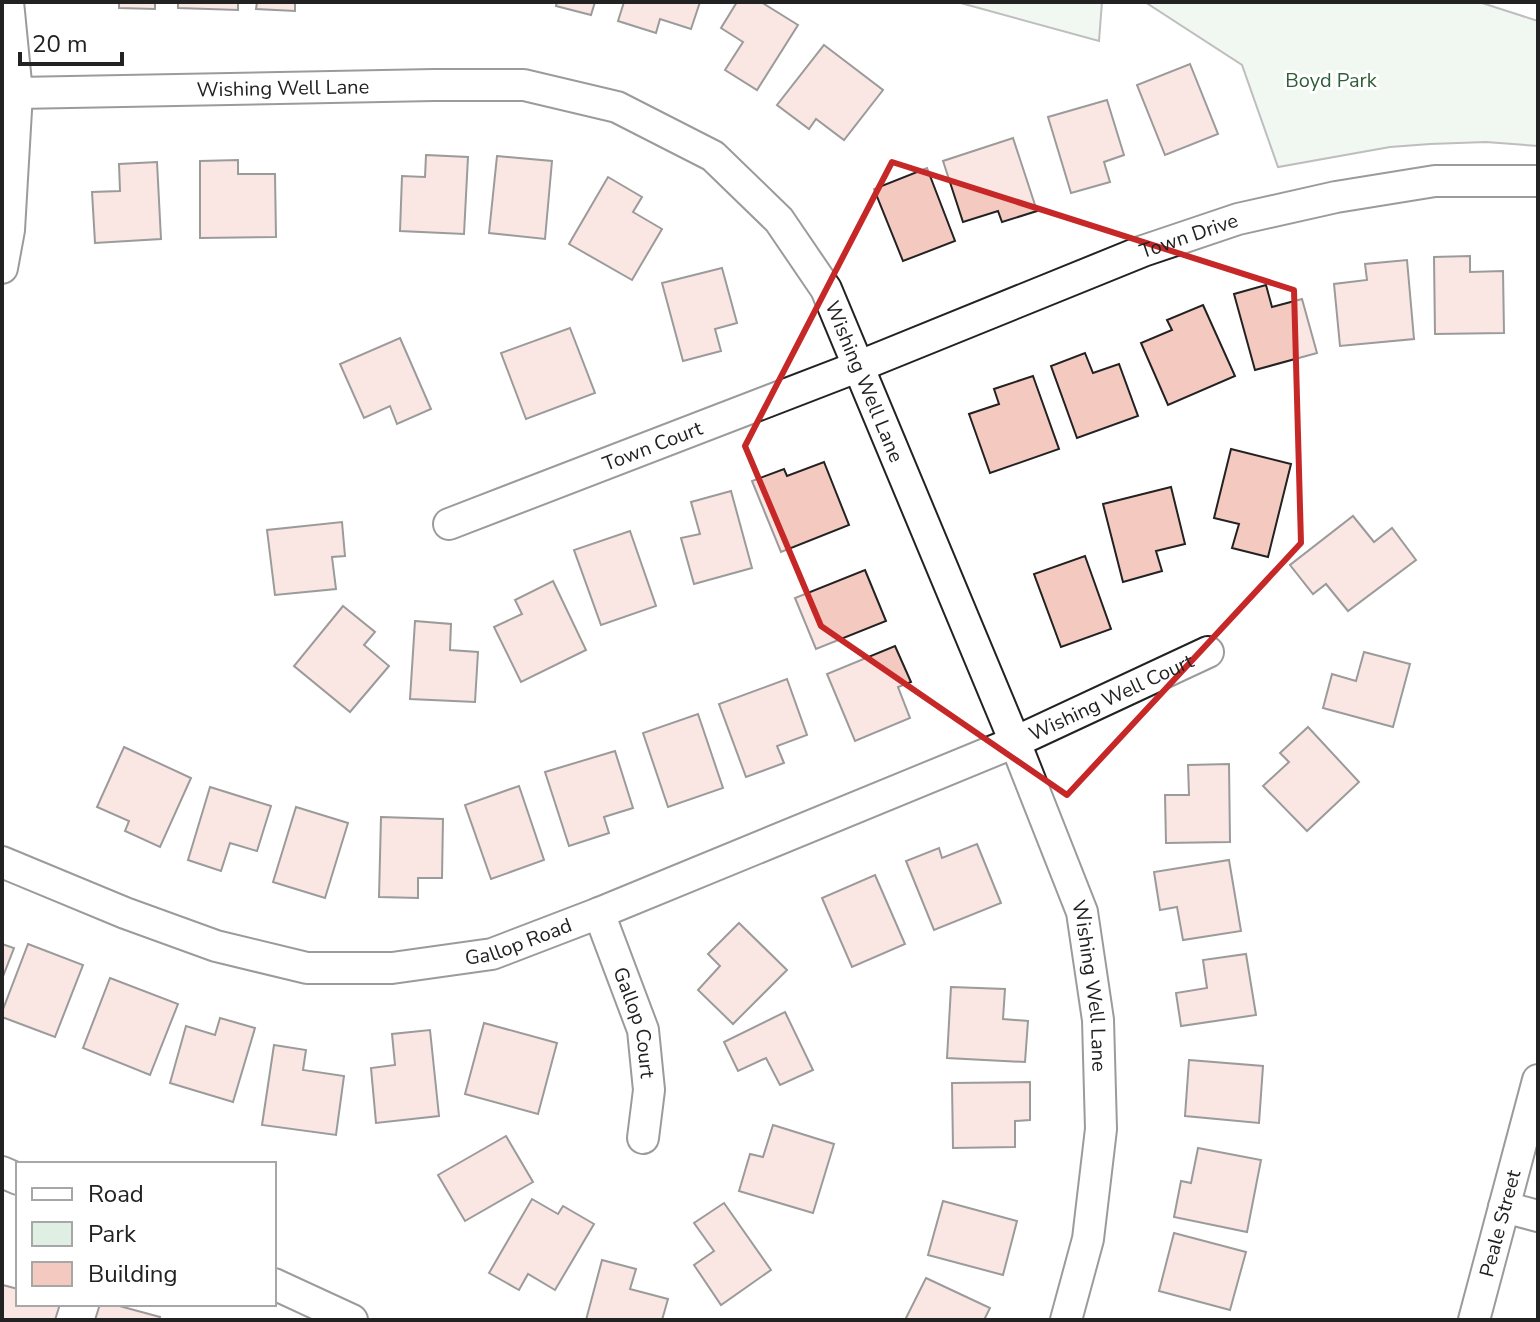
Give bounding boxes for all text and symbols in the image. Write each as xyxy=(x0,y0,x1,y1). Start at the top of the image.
scale bar xyxy=(20,16,122,66)
text: 20 m xyxy=(32,28,88,60)
park label: Boyd Park xyxy=(1285,67,1378,94)
street label: Wishing Well Lane xyxy=(196,73,369,103)
street label: Town Drive xyxy=(1136,206,1241,265)
street label: Wishing Well Lane xyxy=(819,297,910,466)
street label: Town Court xyxy=(599,414,707,477)
street label: Wishing Well Court xyxy=(1024,647,1199,747)
street label: Wishing Well Lane xyxy=(1065,896,1113,1072)
street label: Gallop Road xyxy=(463,911,575,971)
street label: Gallop Court xyxy=(607,963,661,1080)
legend xyxy=(16,1162,276,1306)
street label: Peale Street xyxy=(1473,1166,1527,1280)
text: Road xyxy=(88,1178,144,1210)
text: Park xyxy=(88,1218,137,1250)
text: Building xyxy=(88,1258,178,1290)

